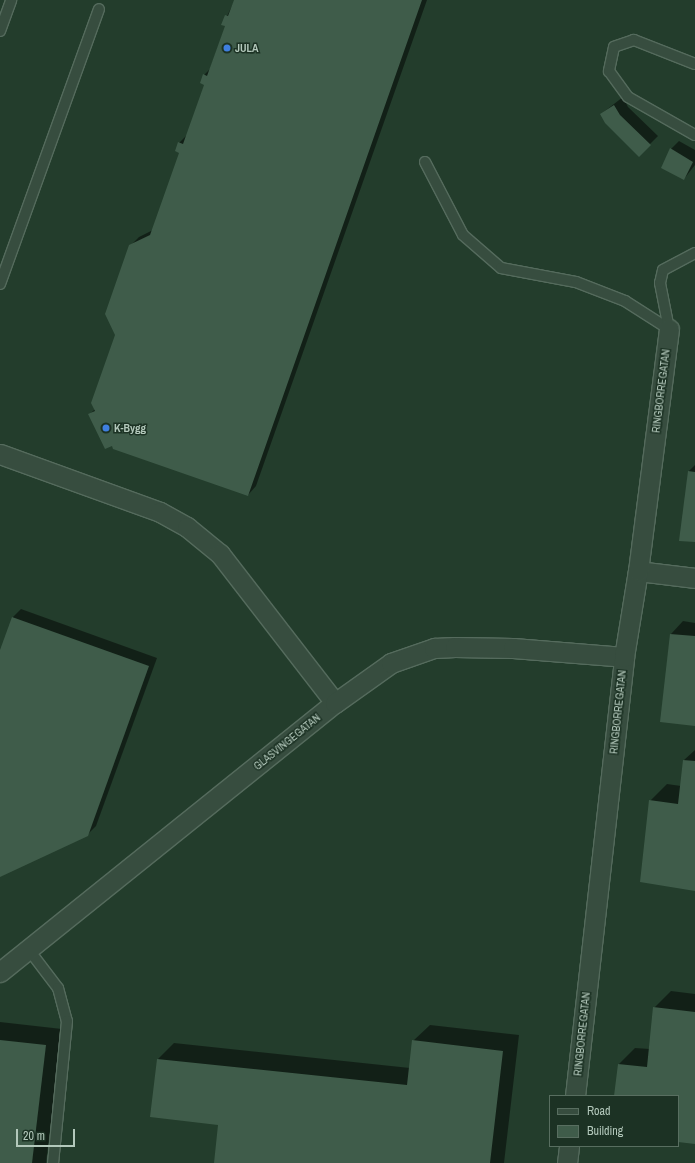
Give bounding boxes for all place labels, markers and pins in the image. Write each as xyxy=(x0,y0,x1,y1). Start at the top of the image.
place label: JULA xyxy=(235,41,259,55)
marker: JULA xyxy=(222,43,232,53)
place label: K-Bygg xyxy=(114,421,146,435)
marker: K-Bygg xyxy=(101,423,111,433)

